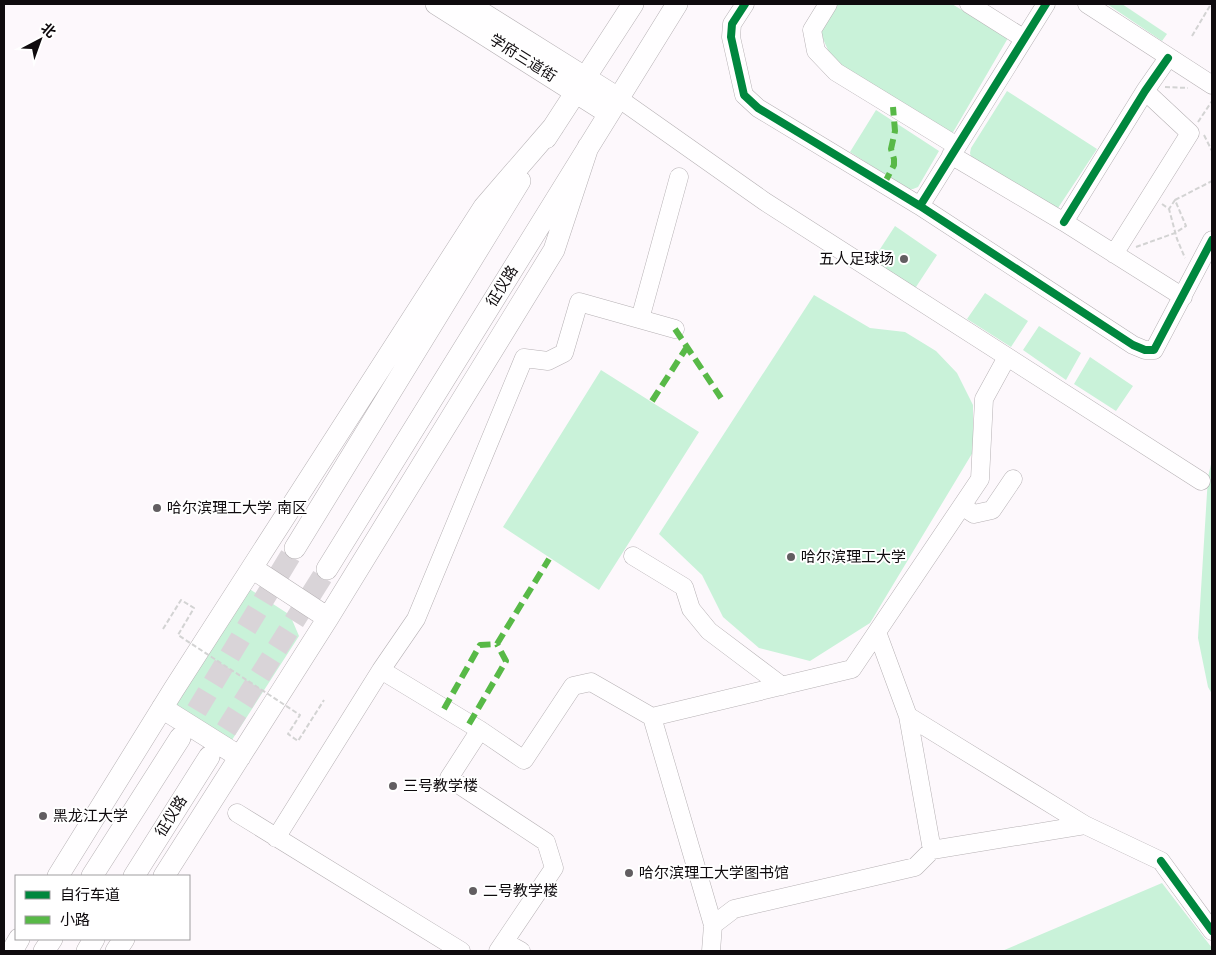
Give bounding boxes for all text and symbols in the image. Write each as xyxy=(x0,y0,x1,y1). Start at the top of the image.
north arrow xyxy=(15,15,65,65)
text: 北 xyxy=(38,20,59,41)
street label: 学府三道街 xyxy=(486,30,560,86)
place label: 五人足球场 xyxy=(819,250,894,268)
marker: 五人足球场 xyxy=(898,253,910,265)
street label: 征仪路 xyxy=(482,262,522,310)
place label: 哈尔滨理工大学 南区 xyxy=(167,499,307,517)
marker: 哈尔滨理工大学 南区 xyxy=(151,502,163,514)
place label: 哈尔滨理工大学 xyxy=(801,548,906,566)
marker: 哈尔滨理工大学 xyxy=(785,551,797,563)
place label: 三号教学楼 xyxy=(403,777,478,795)
marker: 三号教学楼 xyxy=(387,780,399,792)
street label: 征仪路 xyxy=(151,792,191,840)
place label: 黑龙江大学 xyxy=(53,807,128,825)
marker: 黑龙江大学 xyxy=(37,810,49,822)
place label: 哈尔滨理工大学图书馆 xyxy=(639,864,789,882)
marker: 哈尔滨理工大学图书馆 xyxy=(623,867,635,879)
legend xyxy=(15,875,190,940)
place label: 二号教学楼 xyxy=(483,882,558,900)
marker: 二号教学楼 xyxy=(467,885,479,897)
text: 自行车道 xyxy=(60,886,120,904)
text: 小路 xyxy=(60,911,90,929)

